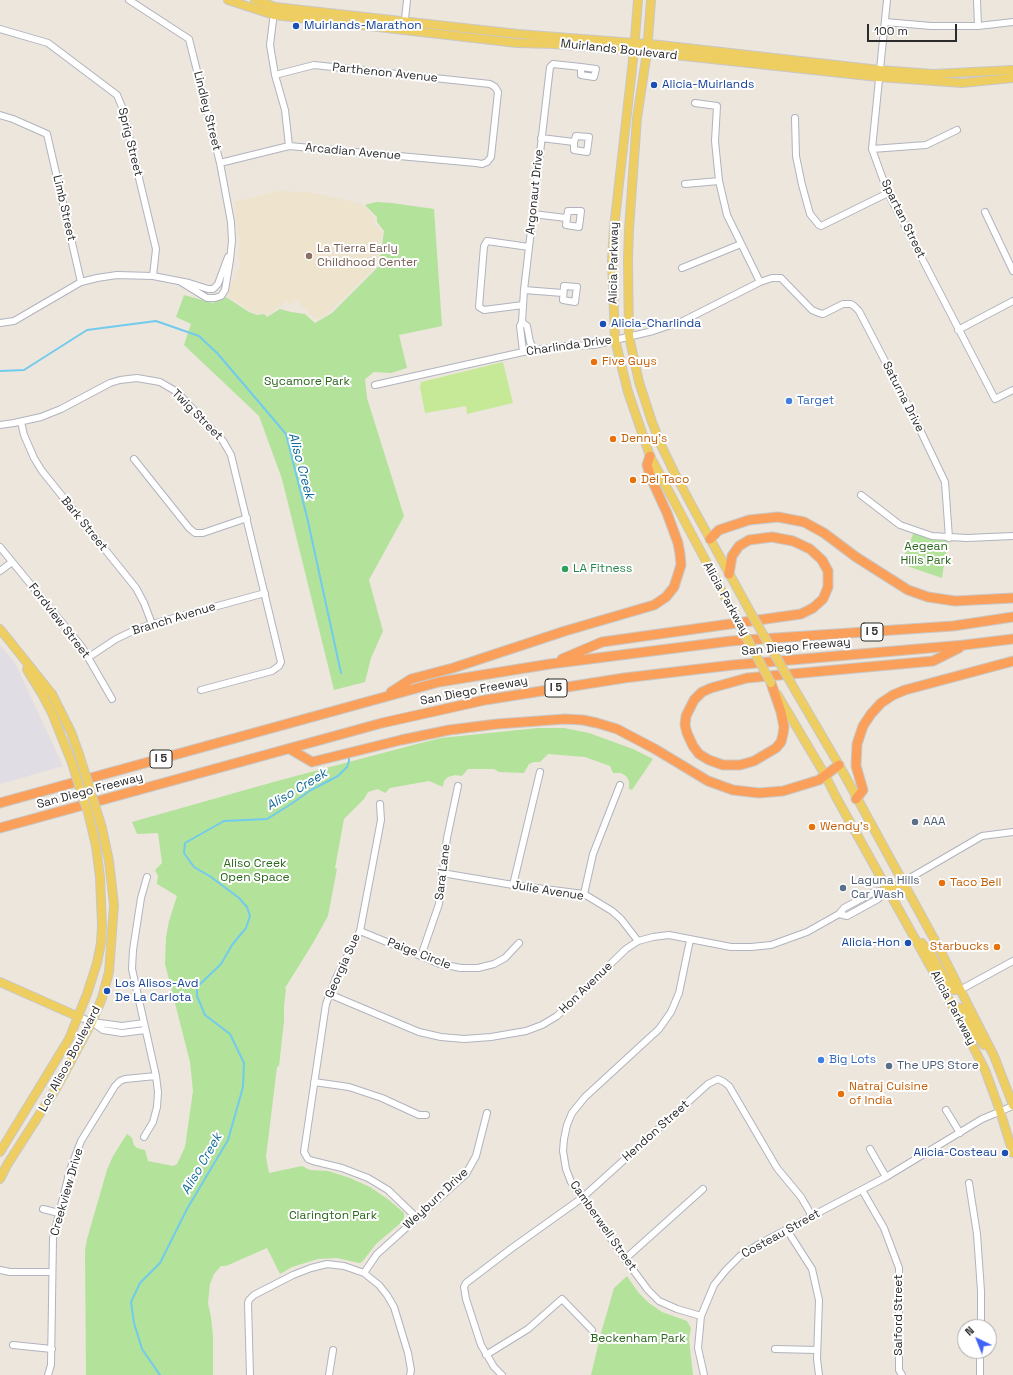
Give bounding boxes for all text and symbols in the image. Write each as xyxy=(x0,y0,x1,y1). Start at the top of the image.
scale bar xyxy=(869,16,959,42)
place label: Muirlands-Marathon xyxy=(304,19,422,33)
marker: Muirlands-Marathon xyxy=(291,21,301,31)
text: 100 m xyxy=(874,23,908,39)
street label: Muirlands Boulevard xyxy=(560,37,678,63)
street label: Parthenon Avenue xyxy=(332,60,438,86)
street label: Lindley Street xyxy=(190,70,224,152)
place label: Alicia-Muirlands xyxy=(662,78,754,92)
marker: Alicia-Muirlands xyxy=(649,80,659,90)
street label: Sprig Street xyxy=(115,106,145,178)
street label: Arcadian Avenue xyxy=(304,141,402,163)
street label: Argonaut Drive xyxy=(523,149,547,235)
street label: Limb Street xyxy=(49,174,79,242)
street label: Spartan Street xyxy=(878,177,928,261)
street label: Alicia Parkway xyxy=(606,222,622,304)
place label: La Tierra Early Childhood Center xyxy=(317,242,418,270)
marker: La Tierra Early Childhood Center xyxy=(304,251,314,261)
place label: Alicia-Charlinda xyxy=(611,317,701,331)
marker: Alicia-Charlinda xyxy=(598,319,608,329)
street label: Charlinda Drive xyxy=(525,333,613,359)
place label: Five Guys xyxy=(602,355,657,369)
marker: Five Guys xyxy=(589,357,599,367)
street label: Saturna Drive xyxy=(879,359,927,435)
park label: Sycamore Park xyxy=(264,375,350,389)
street label: Twig Street xyxy=(169,387,225,443)
place label: Target xyxy=(797,394,834,408)
marker: Target xyxy=(784,396,794,406)
water label: Aliso Creek xyxy=(285,431,317,501)
place label: Denny's xyxy=(621,432,667,446)
marker: Denny's xyxy=(608,434,618,444)
place label: Del Taco xyxy=(641,473,689,487)
marker: Del Taco xyxy=(628,475,638,485)
street label: Bark Street xyxy=(58,494,110,554)
park label: Aegean Hills Park xyxy=(900,540,952,568)
street label: Alicia Parkway xyxy=(700,560,752,638)
place label: LA Fitness xyxy=(573,562,632,576)
marker: LA Fitness xyxy=(560,564,570,574)
street label: Fordview Street xyxy=(25,580,93,662)
street label: Branch Avenue xyxy=(131,599,217,639)
road number: I 5 xyxy=(861,623,883,641)
street label: San Diego Freeway xyxy=(741,635,851,659)
street label: San Diego Freeway xyxy=(419,673,529,709)
road number: I 5 xyxy=(545,679,567,697)
road number: I 5 xyxy=(150,750,172,768)
water label: Aliso Creek xyxy=(264,766,330,814)
street label: San Diego Freeway xyxy=(35,770,145,812)
place label: AAA xyxy=(923,815,946,829)
marker: AAA xyxy=(910,817,920,827)
place label: Wendy's xyxy=(820,820,869,834)
marker: Wendy's xyxy=(807,822,817,832)
street label: Sara Lane xyxy=(432,843,454,901)
park label: Aliso Creek Open Space xyxy=(220,857,290,885)
place label: Laguna Hills Car Wash xyxy=(851,874,920,902)
place label: Taco Bell xyxy=(950,876,1001,890)
street label: Julie Avenue xyxy=(511,878,585,904)
marker: Taco Bell xyxy=(937,878,947,888)
marker: Laguna Hills Car Wash xyxy=(838,883,848,893)
street label: Georgia Sue xyxy=(322,931,364,1001)
street label: Paige Circle xyxy=(385,935,453,973)
place label: Alicia-Hon xyxy=(842,936,900,950)
marker: Alicia-Hon xyxy=(903,938,913,948)
place label: Starbucks xyxy=(930,940,989,954)
marker: Starbucks xyxy=(992,942,1002,952)
street label: Hon Avenue xyxy=(557,959,615,1017)
street label: Alicia Parkway xyxy=(927,968,979,1048)
place label: Los Alisos-Avd De La Carlota xyxy=(115,977,198,1005)
marker: Los Alisos-Avd De La Carlota xyxy=(102,986,112,996)
street label: Los Alisos Boulevard xyxy=(36,1004,104,1114)
place label: Big Lots xyxy=(829,1053,876,1067)
marker: Big Lots xyxy=(816,1055,826,1065)
place label: The UPS Store xyxy=(897,1059,979,1073)
marker: The UPS Store xyxy=(884,1061,894,1071)
place label: Natraj Cuisine of India xyxy=(849,1080,928,1108)
marker: Natraj Cuisine of India xyxy=(836,1089,846,1099)
street label: Hendon Street xyxy=(620,1097,692,1165)
water label: Aliso Creek xyxy=(178,1131,226,1197)
place label: Alicia-Costeau xyxy=(913,1146,997,1160)
street label: Creekview Drive xyxy=(48,1147,86,1237)
marker: Alicia-Costeau xyxy=(1000,1148,1010,1158)
street label: Weyburn Drive xyxy=(401,1165,471,1233)
street label: Camberwell Street xyxy=(567,1178,639,1274)
street label: Costeau Street xyxy=(739,1206,823,1262)
park label: Clarington Park xyxy=(289,1209,377,1223)
street label: Salford Street xyxy=(892,1274,906,1356)
north arrow xyxy=(957,1319,997,1359)
text: N xyxy=(962,1323,977,1339)
park label: Beckenham Park xyxy=(590,1332,686,1346)

